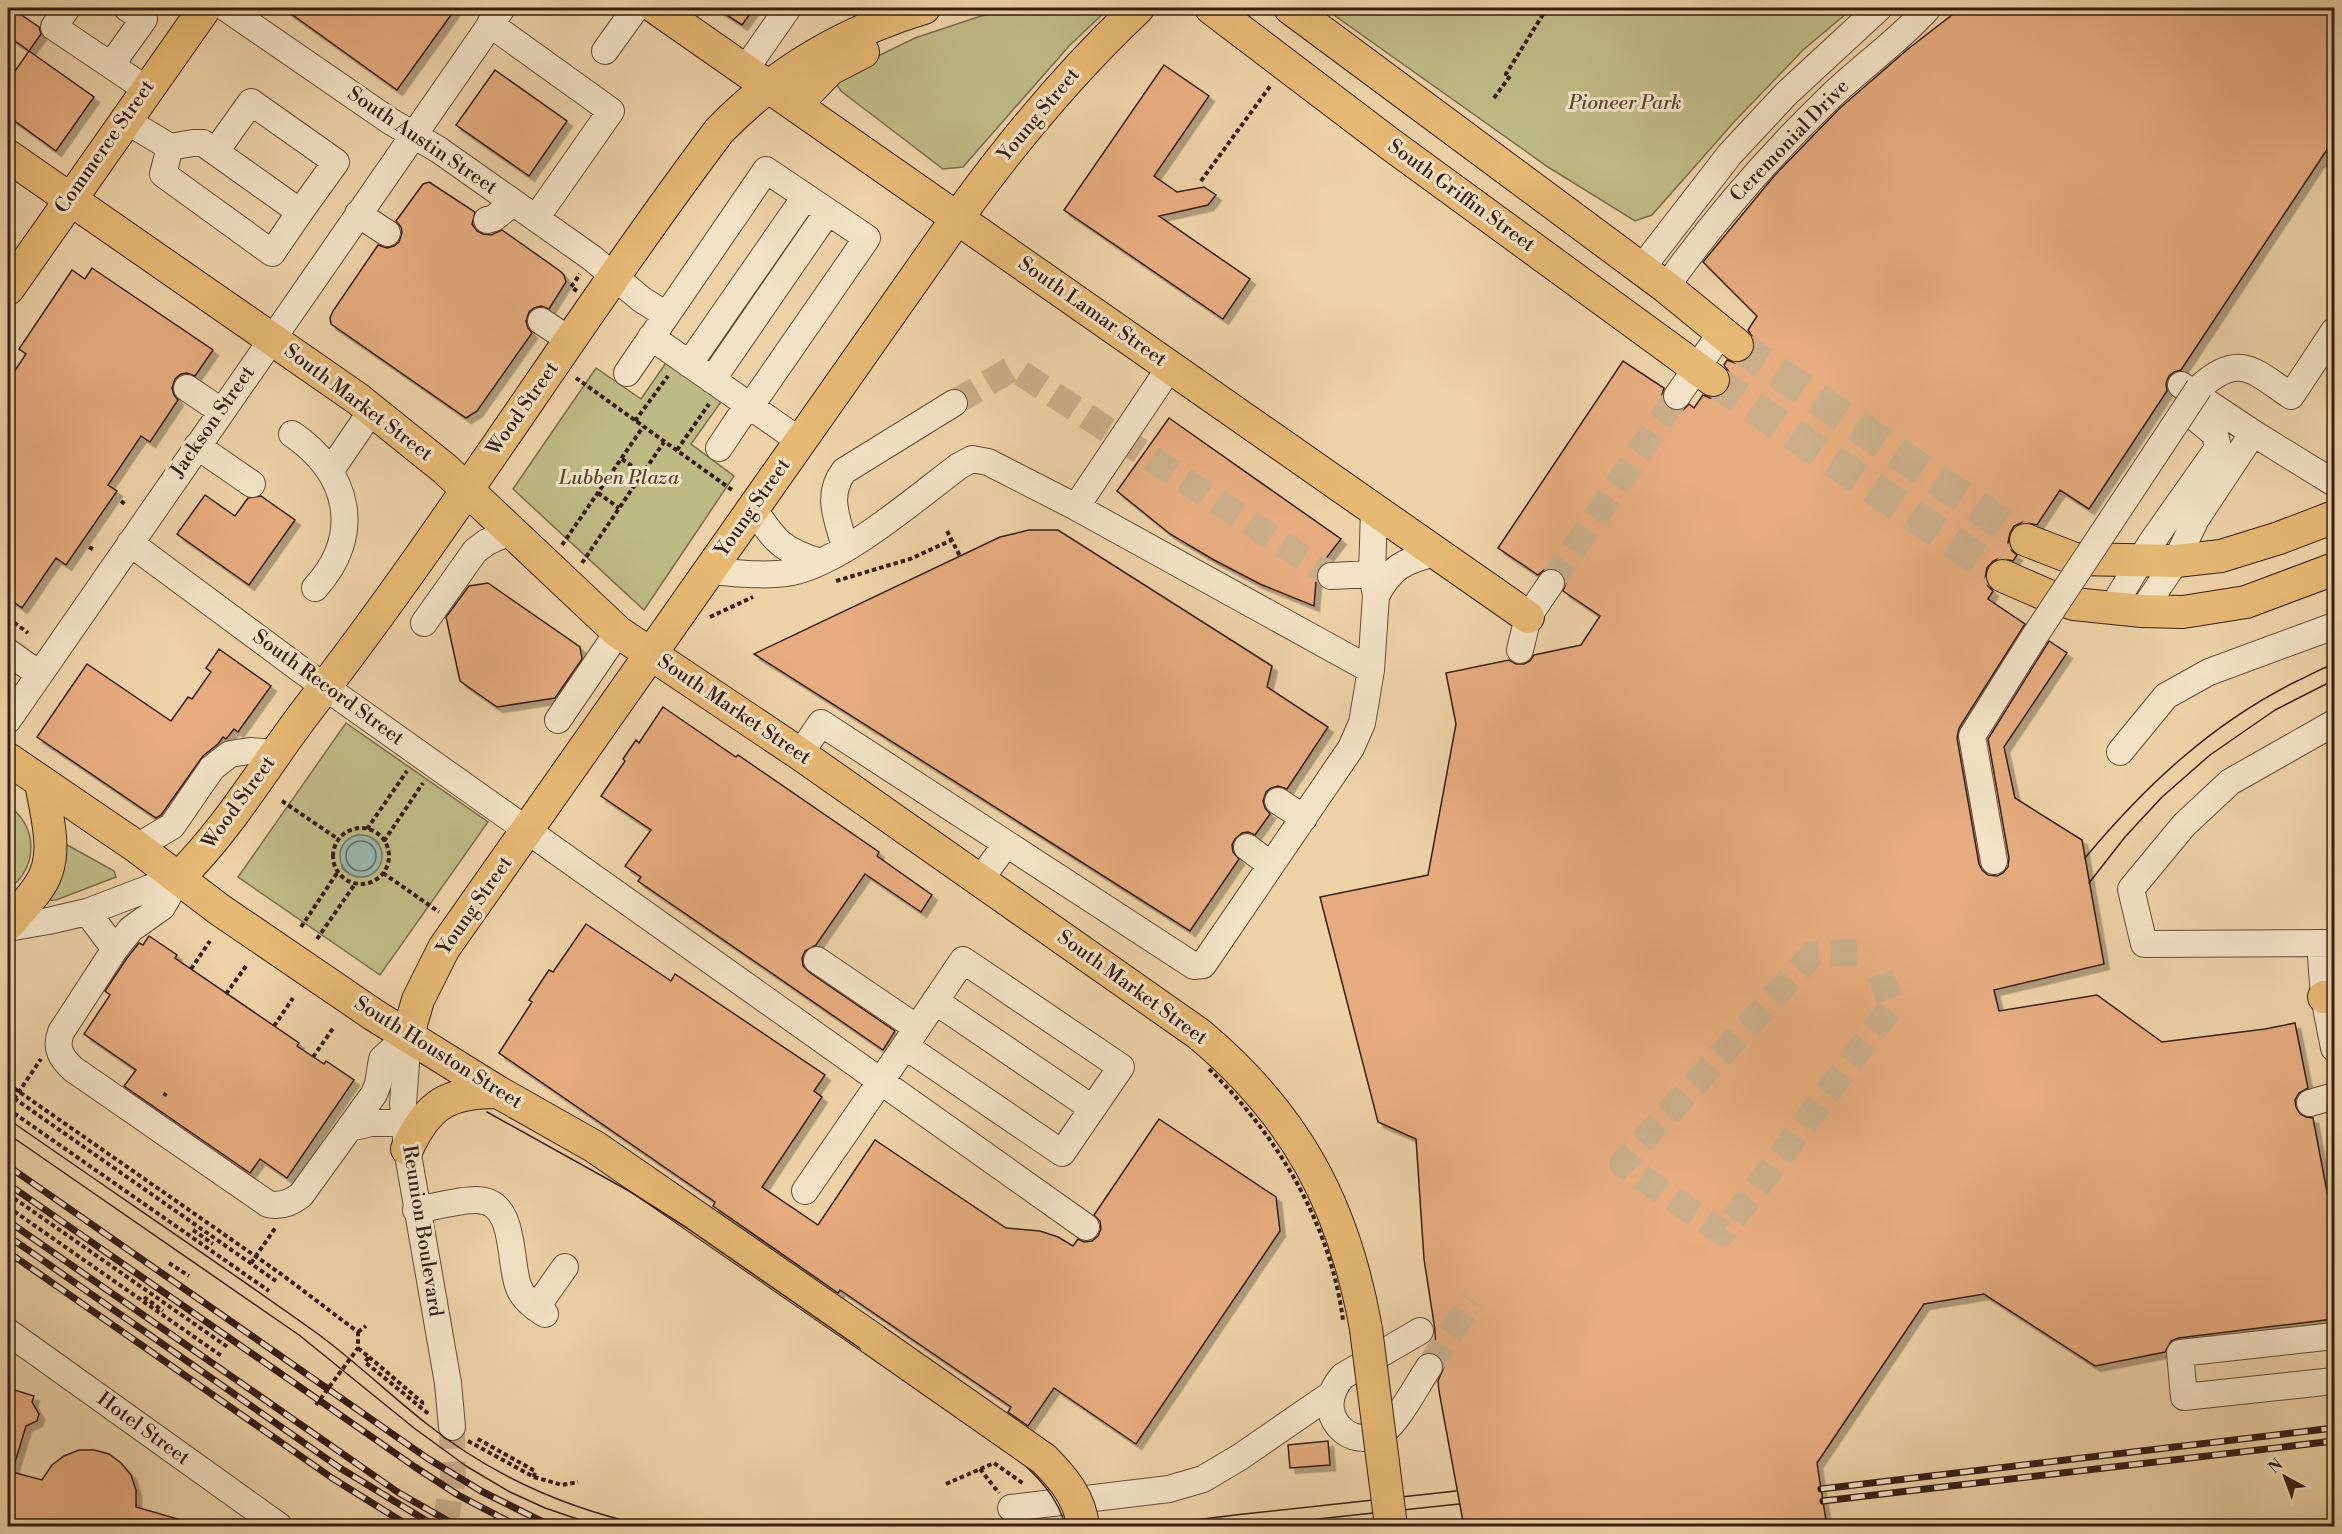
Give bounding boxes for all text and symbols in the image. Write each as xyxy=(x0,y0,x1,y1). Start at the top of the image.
street label: Young Street xyxy=(992,63,1086,168)
street label: Ceremonial Drive xyxy=(1725,74,1855,208)
street label: Commerce Street xyxy=(50,75,160,219)
street label: South Austin Street xyxy=(342,82,502,200)
park label: Pioneer Park xyxy=(1567,91,1682,116)
street label: South Griffin Street xyxy=(1382,134,1540,258)
street label: South Lamar Street xyxy=(1013,251,1171,373)
street label: South Market Street xyxy=(279,339,437,467)
street label: Wood Street xyxy=(481,357,565,462)
street label: Jackson Street xyxy=(165,361,261,483)
street label: Young Street xyxy=(709,454,796,563)
park label: Lubben Plaza xyxy=(558,466,680,491)
street label: South Record Street xyxy=(247,625,409,751)
street label: South Market Street xyxy=(653,649,815,771)
street label: Wood Street xyxy=(196,752,281,855)
street label: Young Street xyxy=(431,852,518,961)
street label: South Market Street xyxy=(1052,925,1212,1051)
street label: South Houston Street xyxy=(349,991,527,1115)
street label: Reunion Boulevard xyxy=(396,1143,448,1319)
street label: Hotel Street xyxy=(92,1387,194,1471)
north arrow xyxy=(2255,1447,2315,1507)
text: N xyxy=(2264,1455,2287,1478)

